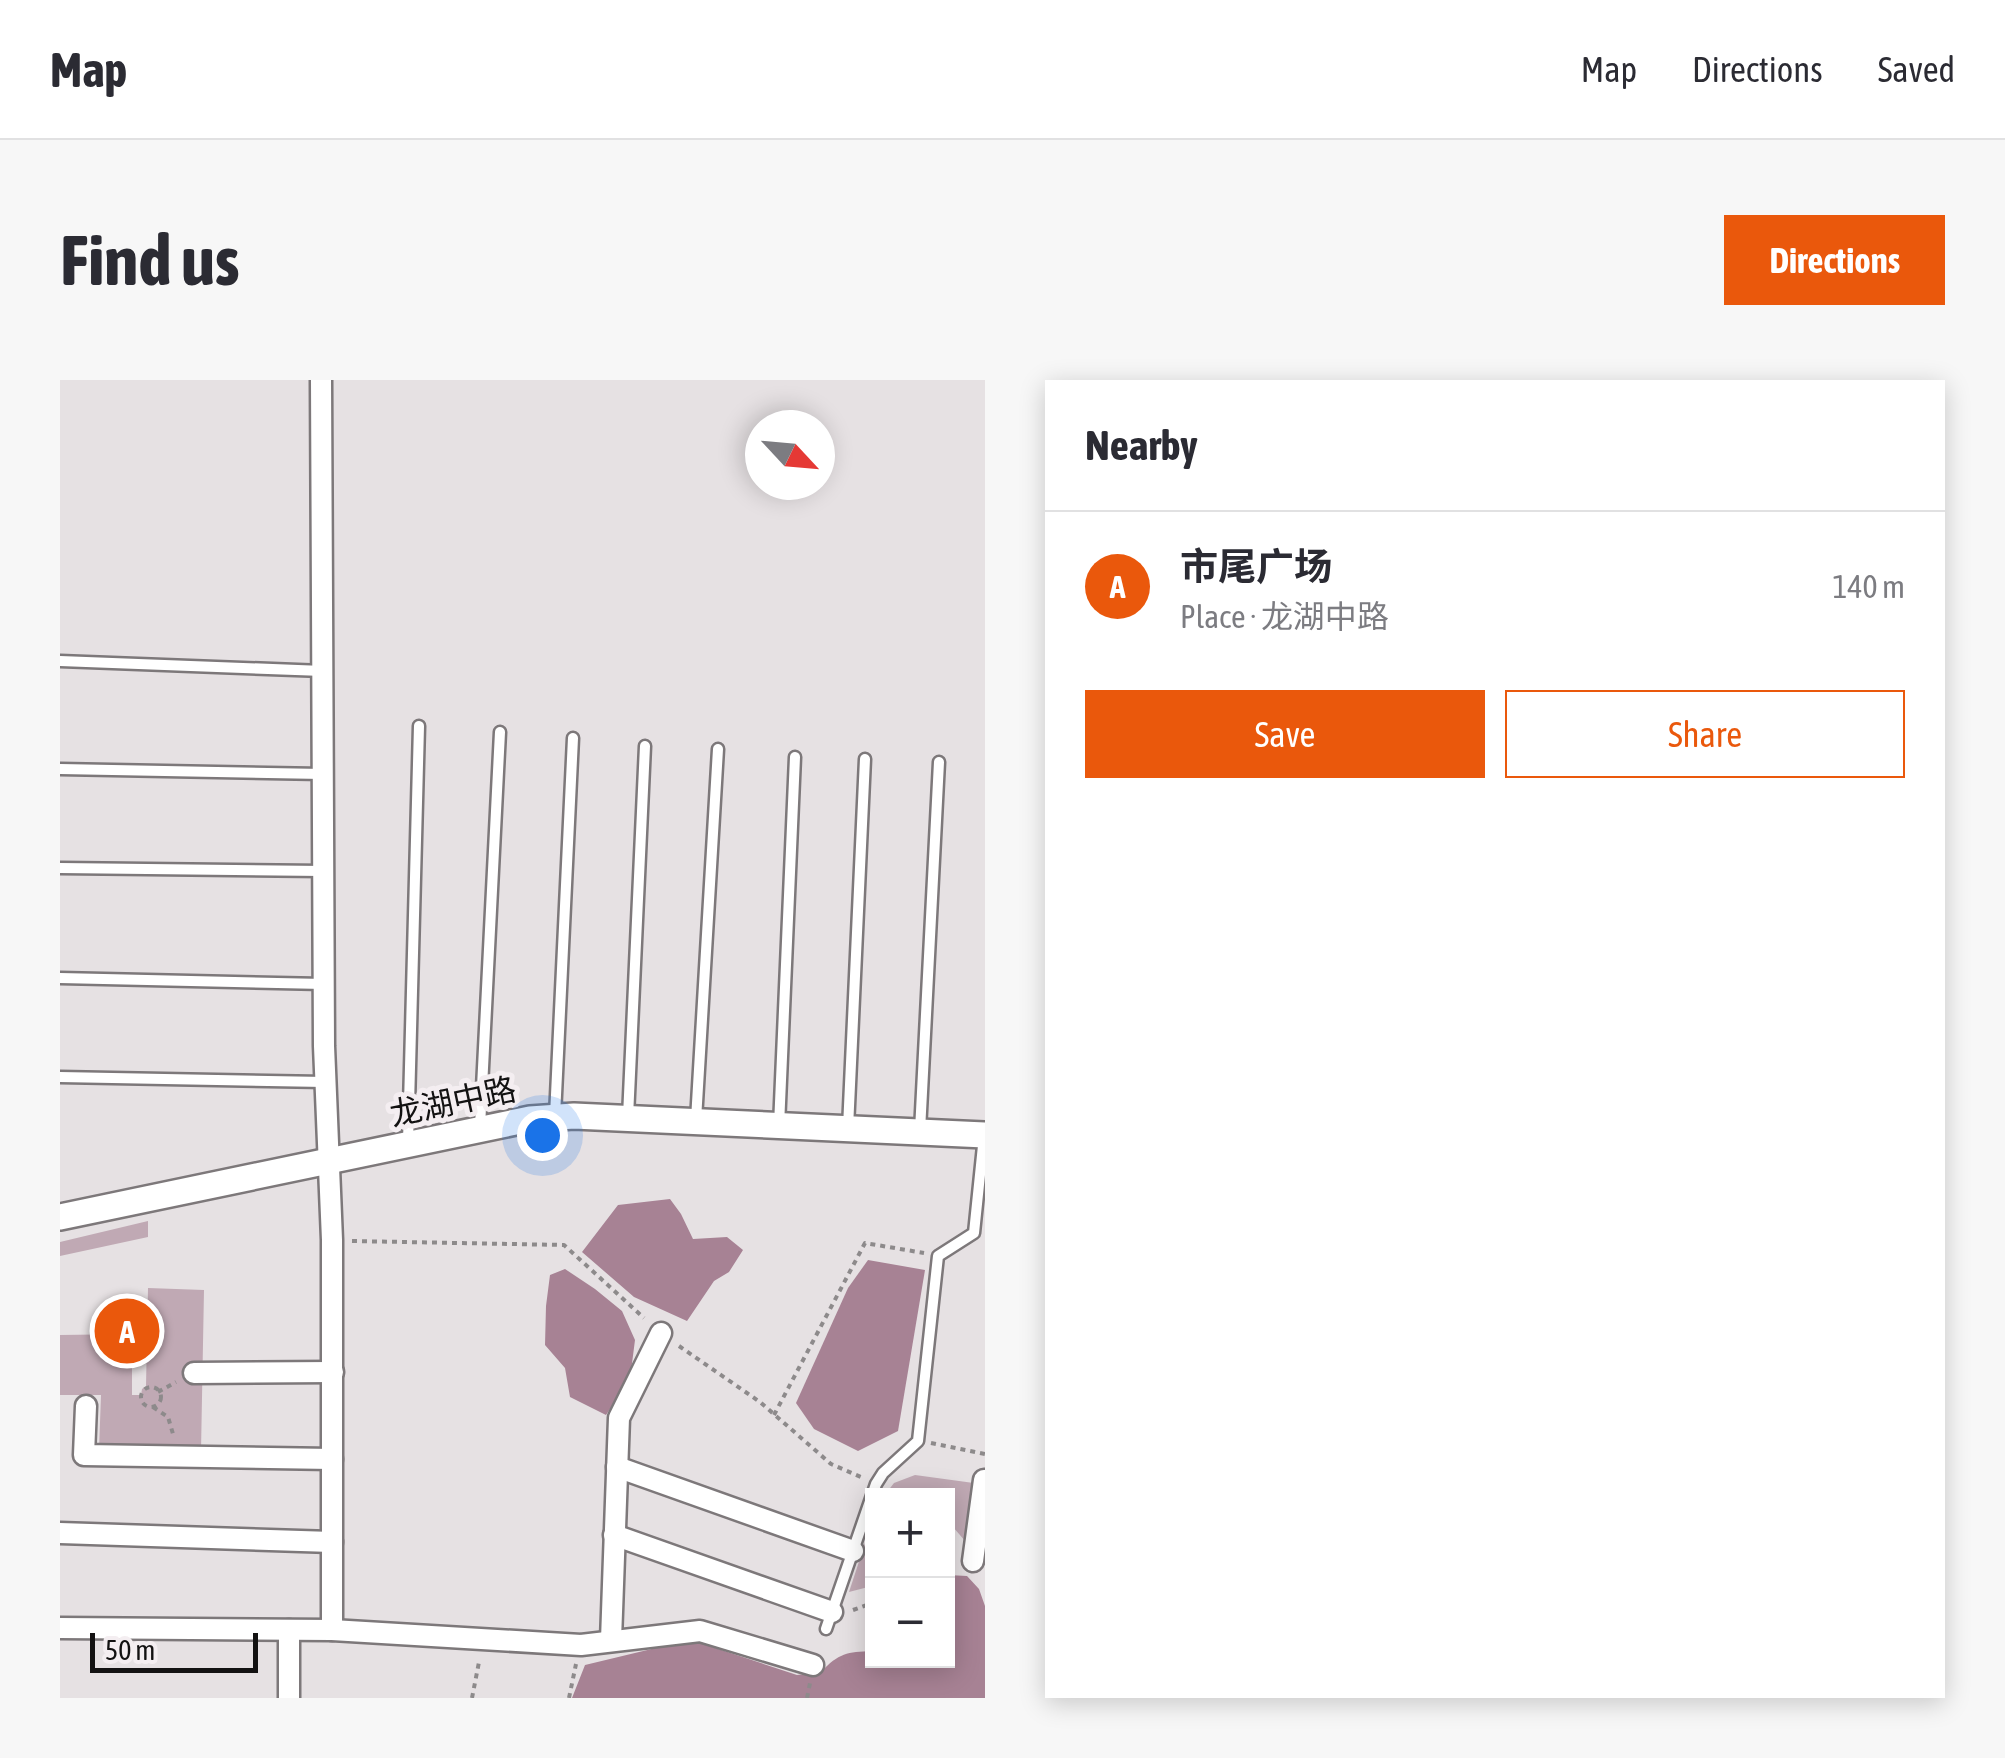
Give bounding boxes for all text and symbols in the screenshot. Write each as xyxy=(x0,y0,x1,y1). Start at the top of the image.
text: Map xyxy=(50,42,127,97)
text: Map xyxy=(1581,49,1637,89)
text: Directions xyxy=(1692,49,1823,89)
text: Saved xyxy=(1878,49,1955,89)
button: Directions xyxy=(1724,215,1945,305)
text: Find us xyxy=(60,220,240,300)
north arrow xyxy=(745,410,835,500)
text: Nearby xyxy=(1085,421,1198,469)
text: 市尾广场 xyxy=(1180,545,1332,588)
text: A xyxy=(1110,568,1125,605)
text: 140 m xyxy=(1832,568,1905,605)
text: Place · 龙湖中路 xyxy=(1180,598,1389,635)
button: Save xyxy=(1085,690,1485,778)
button: Share xyxy=(1505,690,1905,778)
street label: 龙湖中路 xyxy=(386,1070,519,1133)
your location xyxy=(517,1110,568,1161)
pin: A xyxy=(94,1294,160,1368)
map controls xyxy=(865,1488,955,1668)
button: + xyxy=(865,1488,955,1578)
button: − xyxy=(865,1578,955,1668)
scale bar xyxy=(90,1628,258,1672)
text: 50 m xyxy=(105,1634,155,1666)

